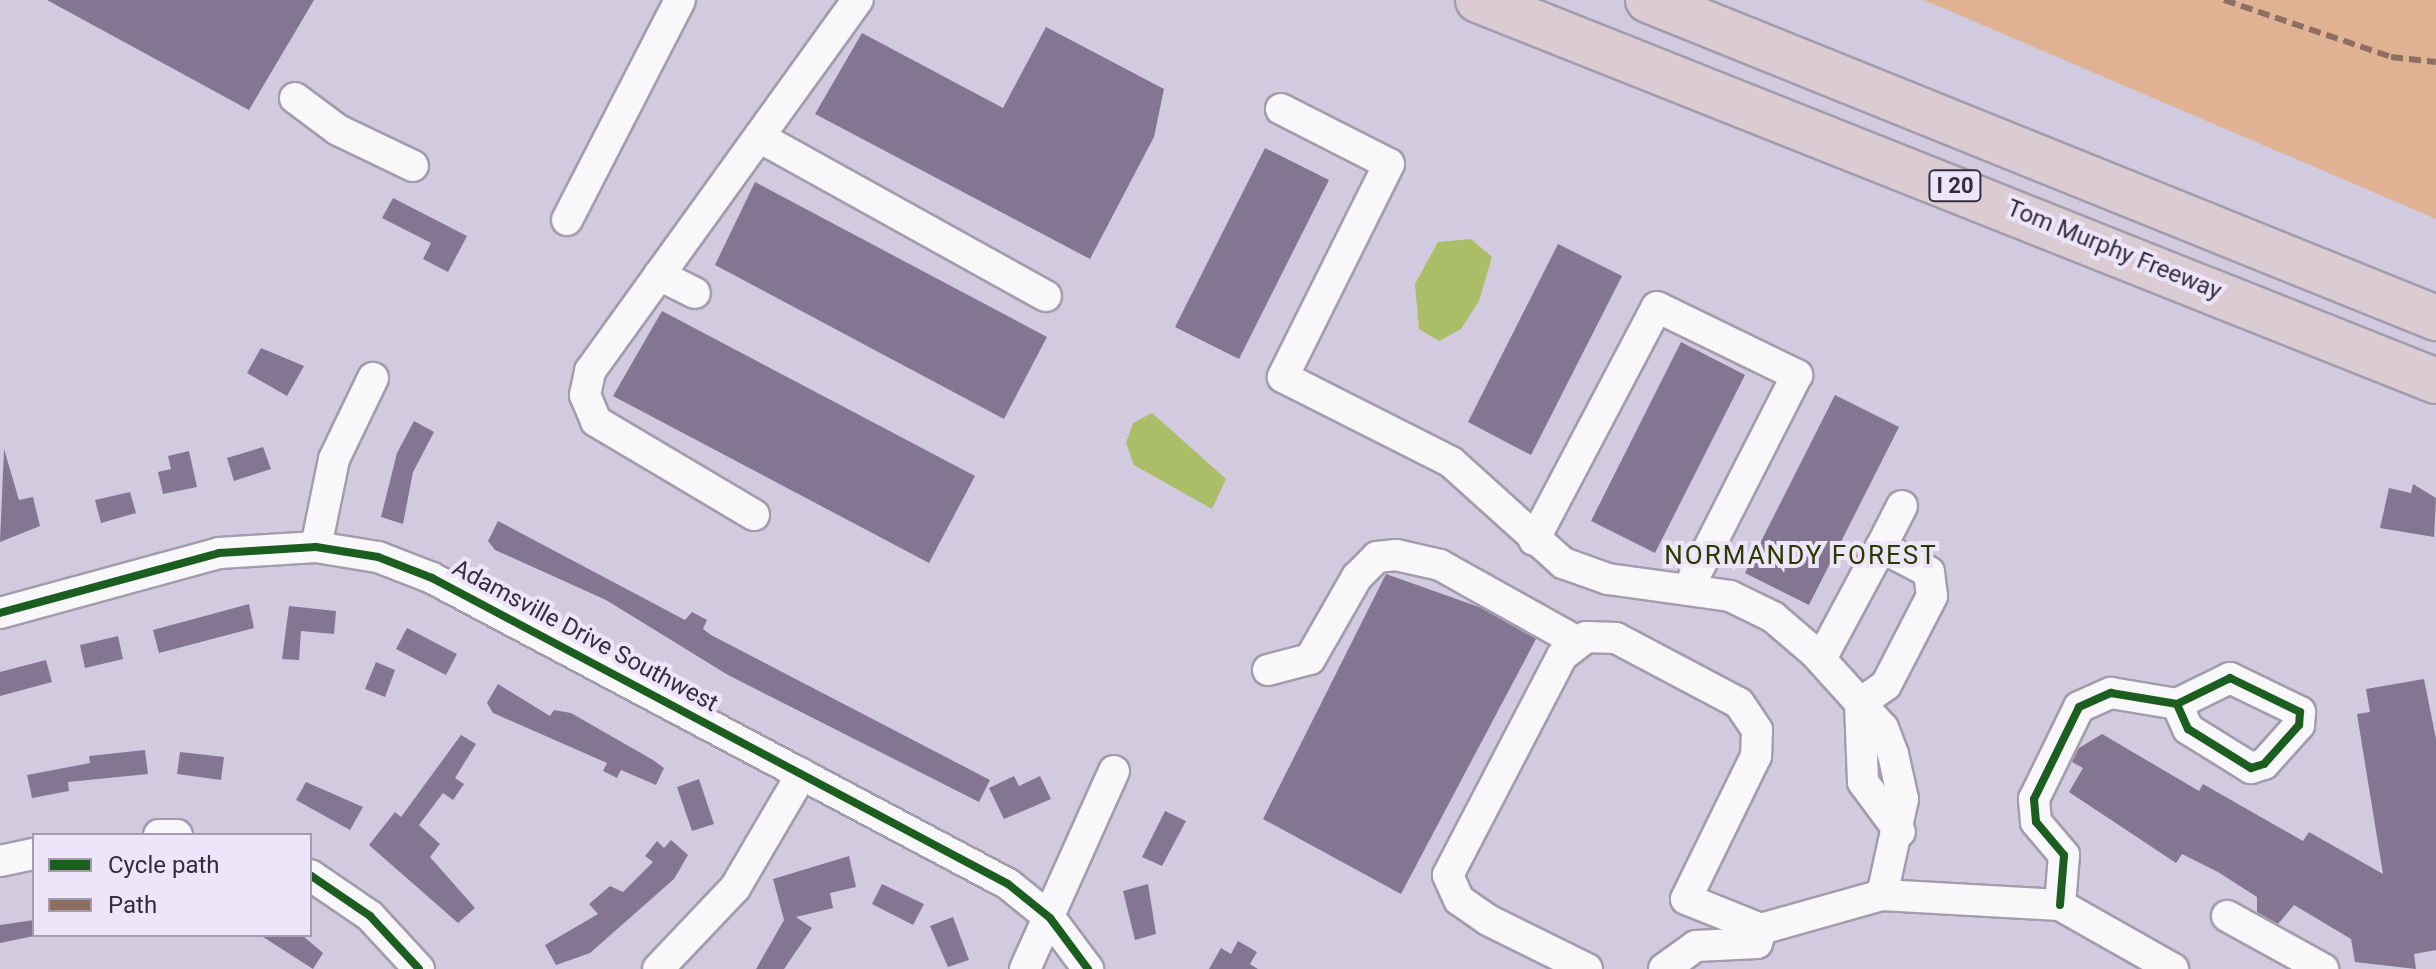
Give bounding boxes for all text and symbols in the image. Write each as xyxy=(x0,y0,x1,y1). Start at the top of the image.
road number: I 20 xyxy=(1927,168,1983,204)
street label: Tom Murphy Freeway xyxy=(2003,194,2225,306)
district label: NORMANDY FOREST xyxy=(1664,540,1938,572)
street label: Adamsville Drive Southwest xyxy=(447,554,723,718)
legend xyxy=(32,833,312,937)
text: Cycle path xyxy=(108,851,220,879)
text: Path xyxy=(108,891,157,919)

